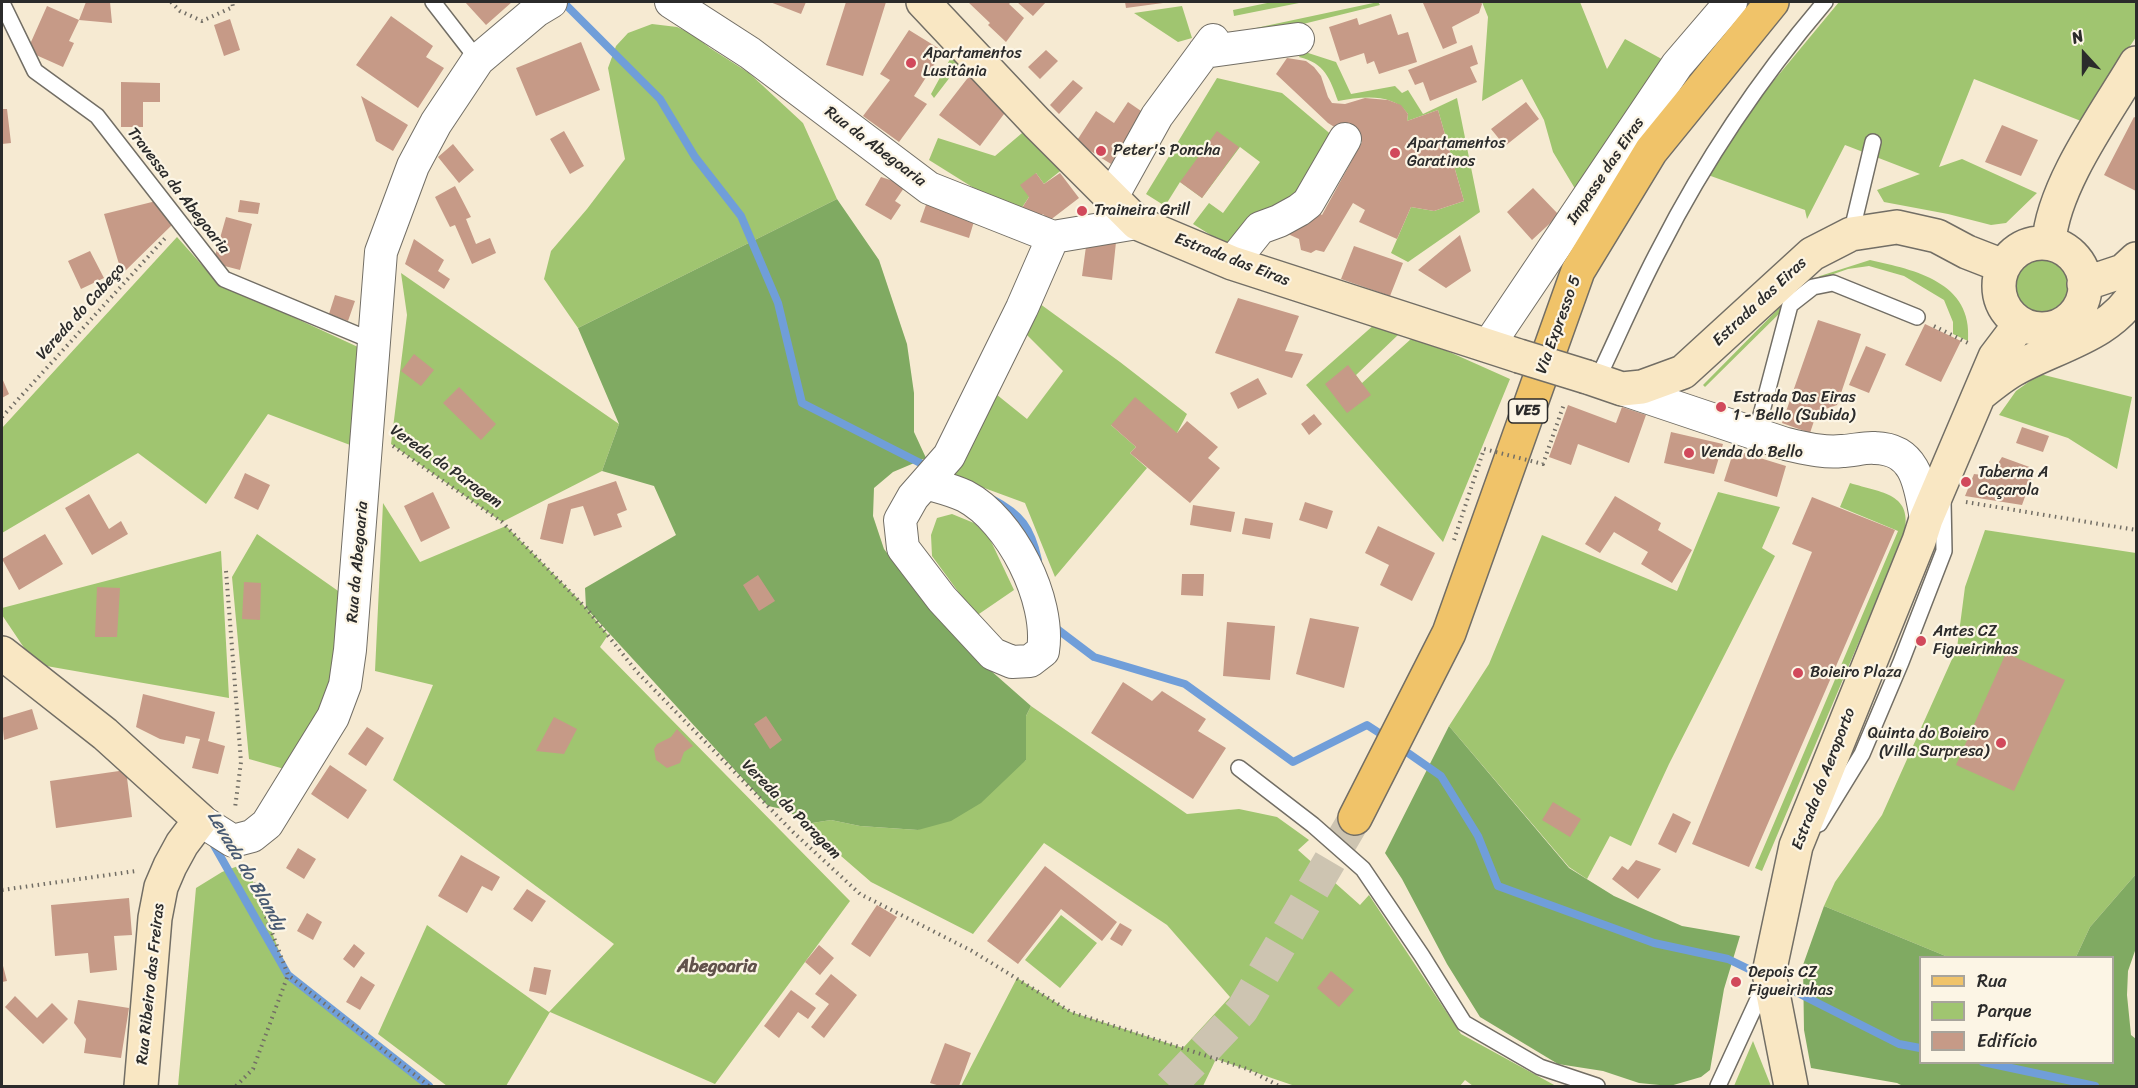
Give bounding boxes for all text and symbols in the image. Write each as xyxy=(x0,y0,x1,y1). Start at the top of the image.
text: N xyxy=(2067,21,2088,52)
north arrow xyxy=(2054,24,2114,84)
place label: Apartamentos Lusitânia xyxy=(923,44,1022,82)
marker: Apartamentos Lusitânia xyxy=(904,56,918,70)
street label: Rua da Abegoaria xyxy=(821,103,929,191)
street label: Impasse das Eiras xyxy=(1563,114,1649,228)
street label: Travessa da Abegoaria xyxy=(123,124,233,258)
place label: Apartamentos Garatinos xyxy=(1407,134,1506,172)
place label: Peter's Poncha xyxy=(1113,141,1220,161)
marker: Peter's Poncha xyxy=(1094,144,1108,158)
marker: Apartamentos Garatinos xyxy=(1388,146,1402,160)
place label: Traineira Grill xyxy=(1094,201,1190,221)
marker: Traineira Grill xyxy=(1075,204,1089,218)
street label: Estrada das Eiras xyxy=(1172,229,1292,291)
street label: Estrada das Eiras xyxy=(1709,253,1811,351)
street label: Vereda do Cabeço xyxy=(33,260,129,364)
street label: Via Expresso 5 xyxy=(1532,273,1586,377)
place label: Estrada Das Eiras 1 - Bello (Subida) xyxy=(1733,388,1856,426)
road number: VE5 xyxy=(1508,399,1547,423)
marker: Estrada Das Eiras 1 - Bello (Subida) xyxy=(1714,400,1728,414)
street label: Vereda da Paragem xyxy=(386,421,506,513)
place label: Venda do Bello xyxy=(1701,443,1803,463)
marker: Venda do Bello xyxy=(1682,446,1696,460)
place label: Taberna A Caçarola xyxy=(1978,463,2048,501)
marker: Taberna A Caçarola xyxy=(1959,475,1973,489)
street label: Rua da Abegoaria xyxy=(343,500,373,624)
place label: Antes CZ Figueirinhas xyxy=(1933,622,2018,660)
marker: Antes CZ Figueirinhas xyxy=(1914,634,1928,648)
place label: Boieiro Plaza xyxy=(1810,663,1902,683)
marker: Boieiro Plaza xyxy=(1791,666,1805,680)
street label: Estrada do Aeroporto xyxy=(1788,705,1860,853)
place label: Quinta do Boieiro (Villa Surpresa) xyxy=(1868,724,1989,762)
marker: Quinta do Boieiro (Villa Surpresa) xyxy=(1994,736,2008,750)
street label: Vereda da Paragem xyxy=(737,756,845,864)
water label: Levada do Blandy xyxy=(202,807,290,935)
street label: Rua Ribeiro das Freiras xyxy=(133,902,169,1066)
district label: Abegoaria xyxy=(677,956,757,978)
legend xyxy=(1919,956,2114,1064)
place label: Depois CZ Figueirinhas xyxy=(1748,963,1833,1001)
text: Rua xyxy=(1977,965,2007,997)
marker: Depois CZ Figueirinhas xyxy=(1729,975,1743,989)
text: Parque xyxy=(1977,995,2031,1027)
text: Edifício xyxy=(1977,1025,2037,1057)

